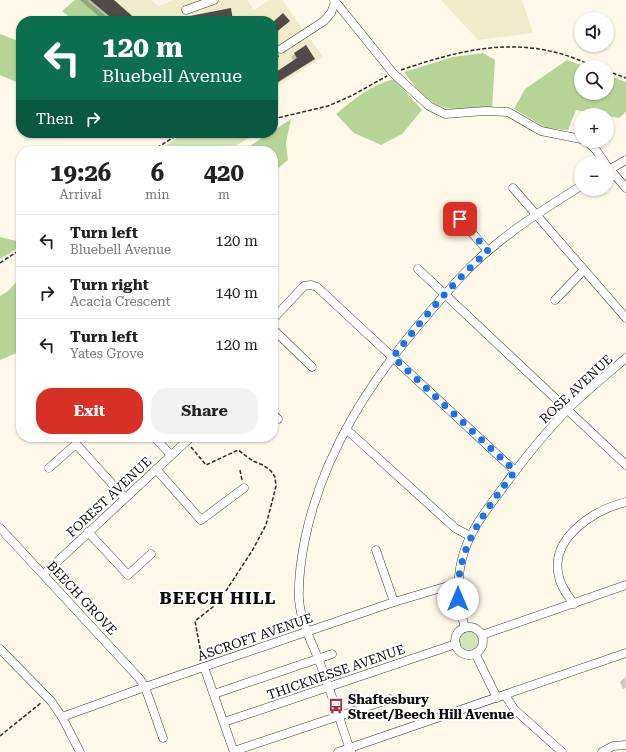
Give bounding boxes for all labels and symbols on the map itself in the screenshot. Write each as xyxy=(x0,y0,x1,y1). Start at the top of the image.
pin xyxy=(443,202,477,236)
street label: ROSE AVENUE xyxy=(537,351,615,427)
street label: FOREST AVENUE xyxy=(64,454,154,540)
street label: BEECH GROVE xyxy=(44,558,120,638)
position arrow xyxy=(437,578,479,620)
district label: BEECH HILL xyxy=(160,588,276,608)
street label: ASCROFT AVENUE xyxy=(195,610,315,664)
street label: THICKNESSE AVENUE xyxy=(265,641,407,703)
place label: Shaftesbury Street/Beech Hill Avenue xyxy=(348,692,515,722)
bus stop icon: Shaftesbury Street/Beech Hill Avenue xyxy=(327,697,345,715)

